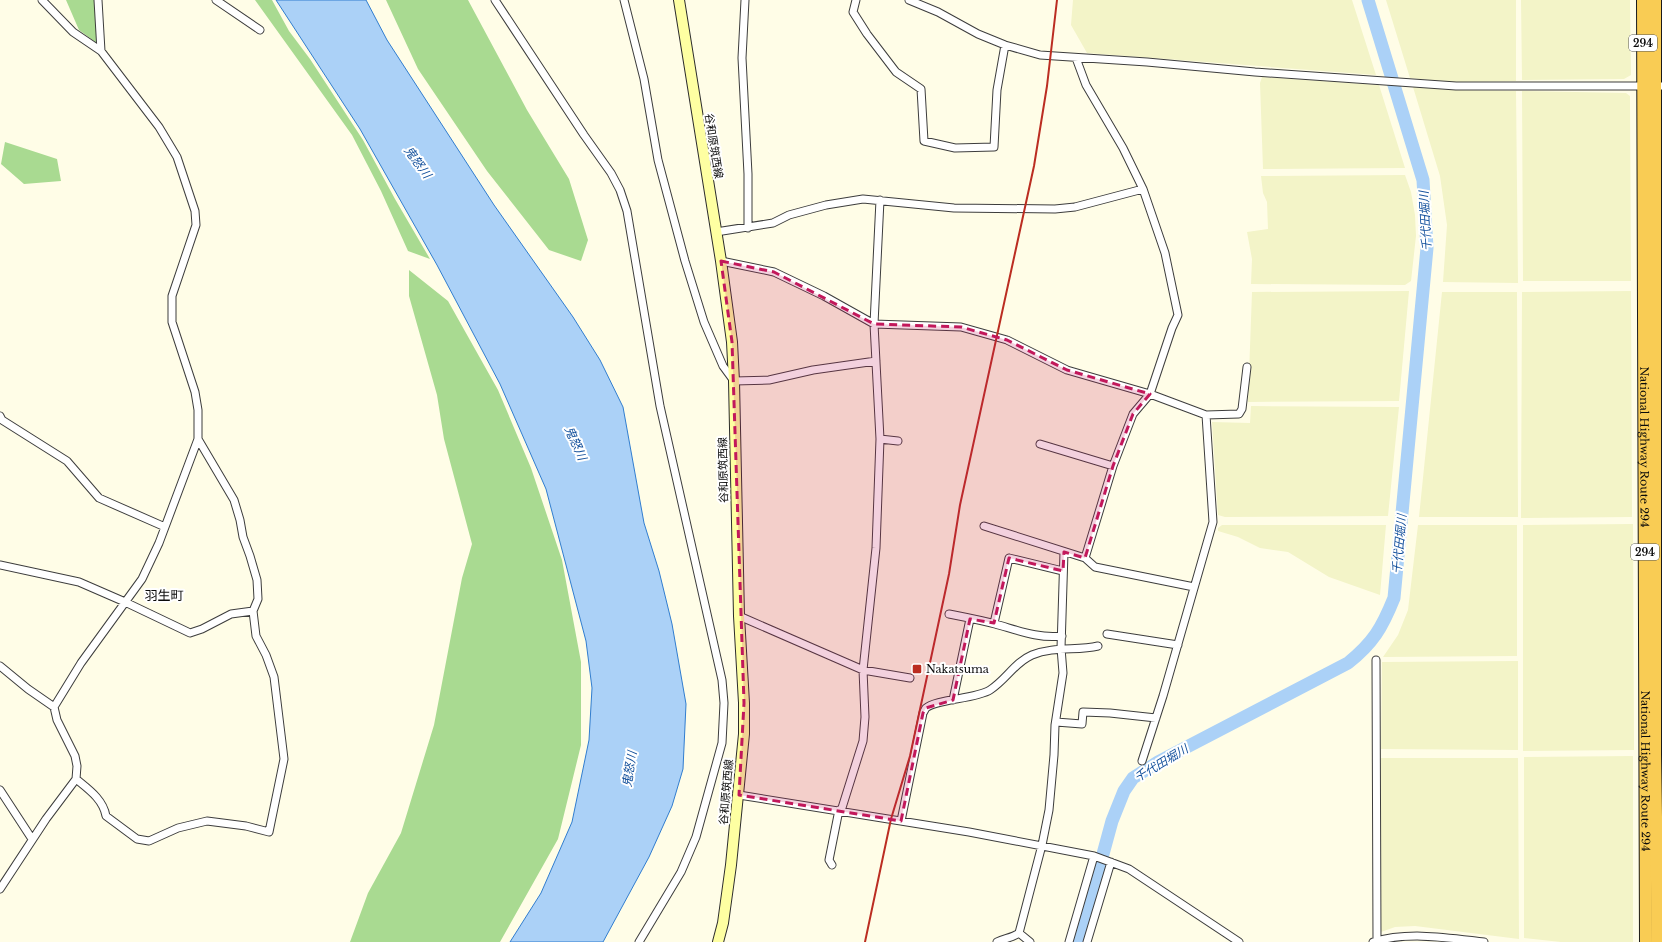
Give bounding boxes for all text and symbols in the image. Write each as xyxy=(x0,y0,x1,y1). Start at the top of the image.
road number: 294 xyxy=(1629,35,1657,51)
street label: 谷和原筑西線 xyxy=(702,112,726,180)
water label: 鬼怒川 xyxy=(401,143,436,183)
water label: 千代田堀川 xyxy=(1416,189,1434,251)
street label: National Highway Route 294 xyxy=(1637,366,1652,528)
water label: 鬼怒川 xyxy=(562,423,591,464)
street label: 谷和原筑西線 xyxy=(715,437,731,503)
water label: 千代田堀川 xyxy=(1389,511,1409,575)
road number: 294 xyxy=(1631,544,1659,560)
district label: 羽生町 xyxy=(144,587,184,604)
place label: Nakatsuma xyxy=(926,662,990,676)
marker: Nakatsuma xyxy=(911,663,923,675)
street label: National Highway Route 294 xyxy=(1638,690,1653,852)
water label: 千代田堀川 xyxy=(1131,740,1192,785)
water label: 鬼怒川 xyxy=(619,748,640,788)
street label: 谷和原筑西線 xyxy=(716,759,736,825)

